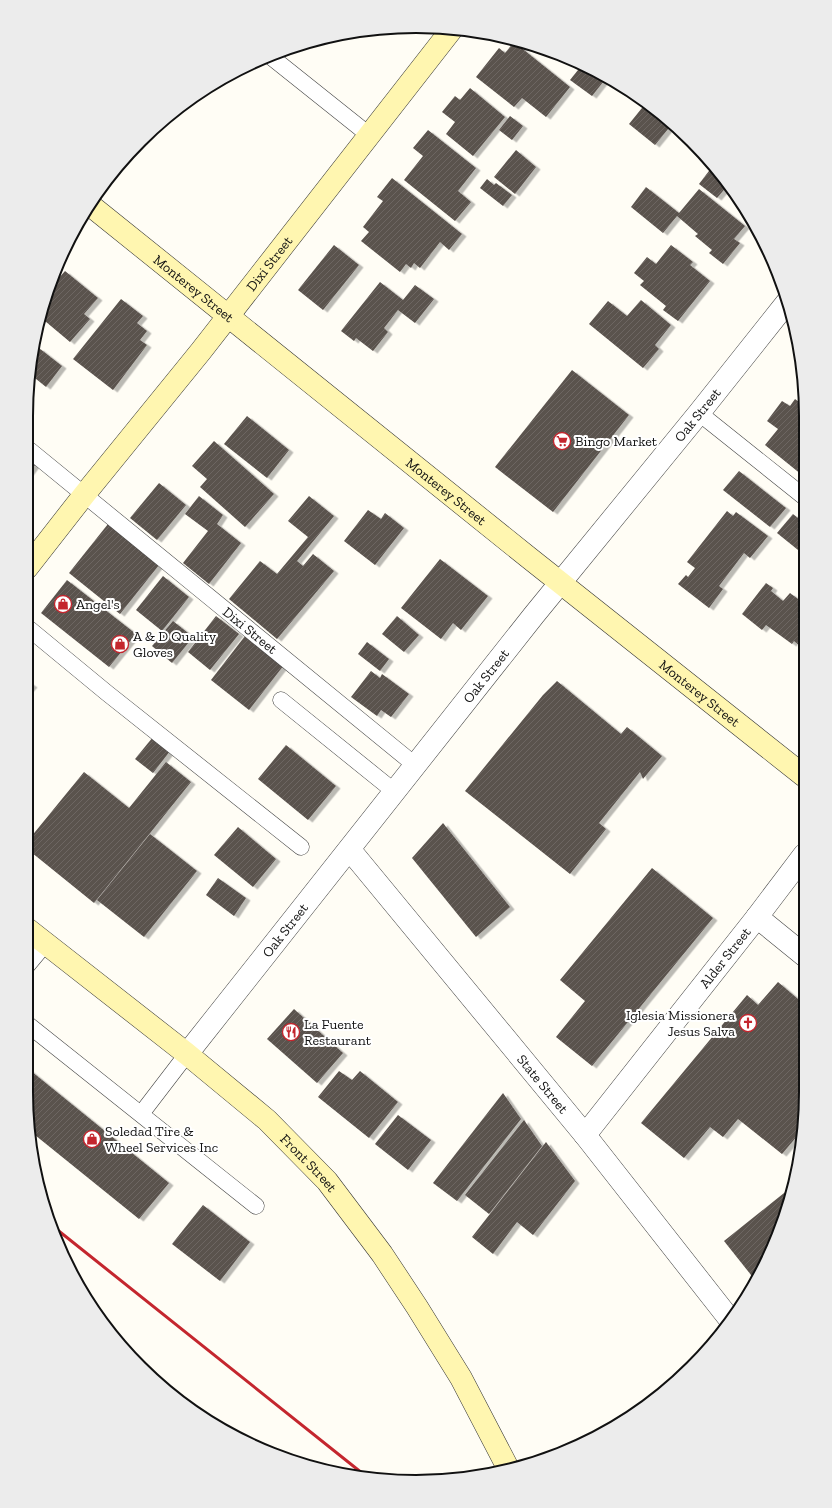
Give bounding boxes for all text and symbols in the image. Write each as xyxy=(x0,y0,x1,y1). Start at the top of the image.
street label: Dixi Street xyxy=(243,232,297,295)
street label: Monterey Street xyxy=(150,251,238,327)
street label: Oak Street xyxy=(671,384,725,445)
supermarket icon: Bingo Market xyxy=(552,431,572,451)
place label: Bingo Market xyxy=(575,433,658,450)
street label: Monterey Street xyxy=(402,454,490,530)
shop icon: Angel's xyxy=(53,594,73,614)
place label: Angel's xyxy=(76,596,120,613)
street label: Dixi Street xyxy=(219,603,281,658)
place label: A & D Quality Gloves xyxy=(133,628,217,661)
shop icon: A & D Quality Gloves xyxy=(110,634,130,654)
street label: Oak Street xyxy=(460,645,513,707)
street label: Monterey Street xyxy=(656,656,744,731)
street label: Oak Street xyxy=(259,899,312,961)
street label: Alder Street xyxy=(696,923,755,992)
place label: Iglesia Missionera Jesus Salva xyxy=(626,1007,735,1040)
church icon: Iglesia Missionera Jesus Salva xyxy=(738,1013,758,1033)
place label: La Fuente Restaurant xyxy=(304,1016,372,1049)
restaurant icon: La Fuente Restaurant xyxy=(281,1022,301,1042)
street label: State Street xyxy=(513,1051,572,1118)
place label: Soledad Tire & Wheel Services Inc xyxy=(105,1123,218,1156)
shop icon: Soledad Tire & Wheel Services Inc xyxy=(82,1129,102,1149)
street label: Front Street xyxy=(277,1131,341,1196)

